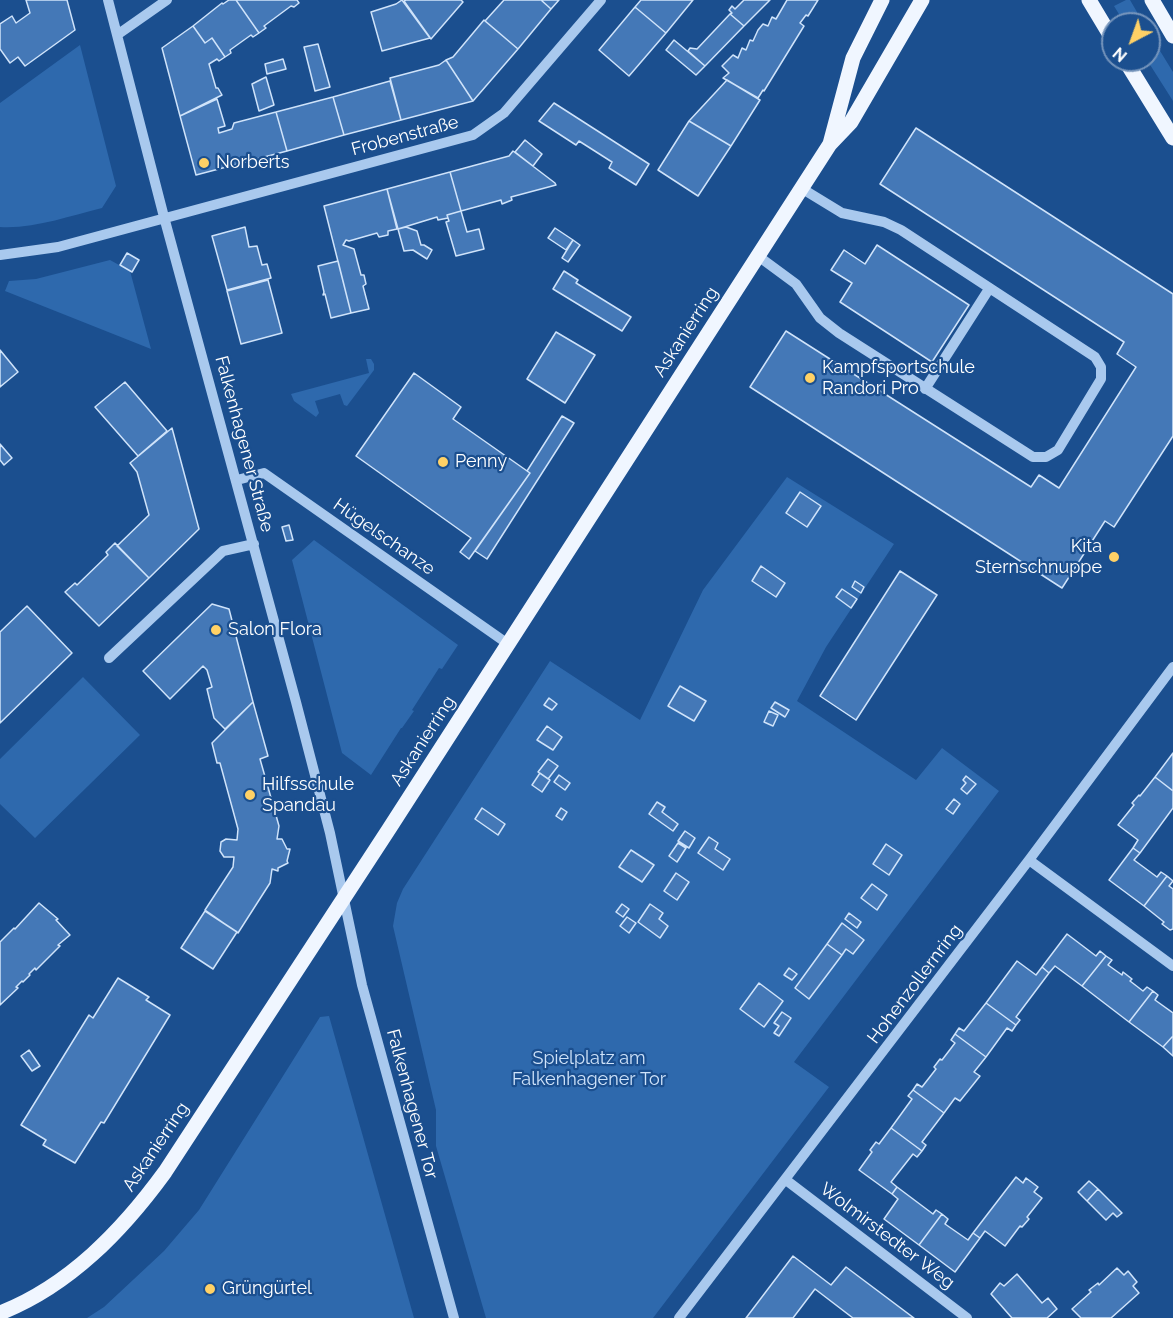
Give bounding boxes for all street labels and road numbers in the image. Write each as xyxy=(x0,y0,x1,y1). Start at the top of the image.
street label: Frobenstraße xyxy=(349,111,461,161)
street label: Askanierring xyxy=(649,283,723,381)
street label: Falkenhagener Straße xyxy=(210,354,278,534)
street label: Hügelschanze xyxy=(329,494,439,580)
street label: Askanierring xyxy=(386,692,460,790)
street label: Hohenzollernring xyxy=(863,920,967,1048)
street label: Falkenhagener Tor xyxy=(382,1027,442,1181)
street label: Askanierring xyxy=(118,1098,194,1196)
street label: Wolmirstedter Weg xyxy=(815,1178,959,1294)

